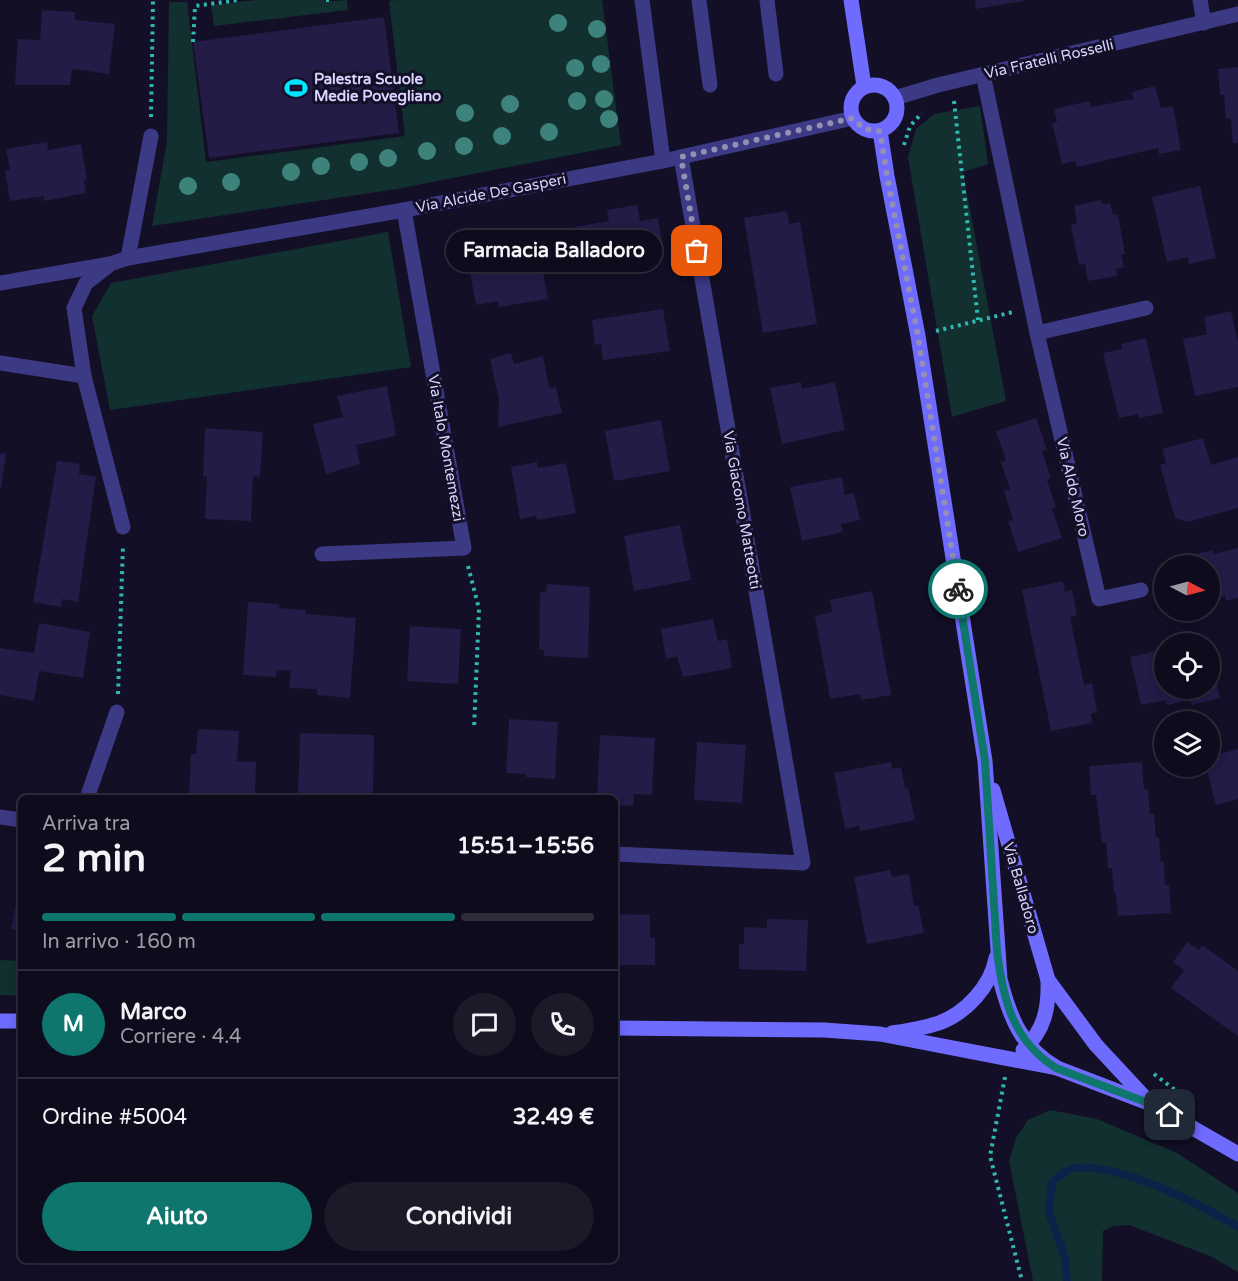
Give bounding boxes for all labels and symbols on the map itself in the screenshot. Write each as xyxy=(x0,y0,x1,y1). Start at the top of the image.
street label: Via Fratelli Rosselli xyxy=(983,35,1115,83)
place label: Palestra Scuole Medie Povegliano xyxy=(314,70,441,106)
sports icon: Palestra Scuole Medie Povegliano xyxy=(283,75,309,101)
street label: Via Alcide De Gasperi xyxy=(414,170,568,216)
pin xyxy=(671,225,722,276)
callout: Farmacia Balladoro xyxy=(445,230,661,272)
street label: Via Italo Montemezzi xyxy=(424,373,468,523)
street label: Via Giacomo Matteotti xyxy=(719,429,765,591)
street label: Via Aldo Moro xyxy=(1053,435,1093,539)
north arrow xyxy=(1154,555,1220,621)
courier xyxy=(928,559,988,619)
street label: Via Balladoro xyxy=(999,840,1043,936)
pin xyxy=(1144,1089,1195,1140)

